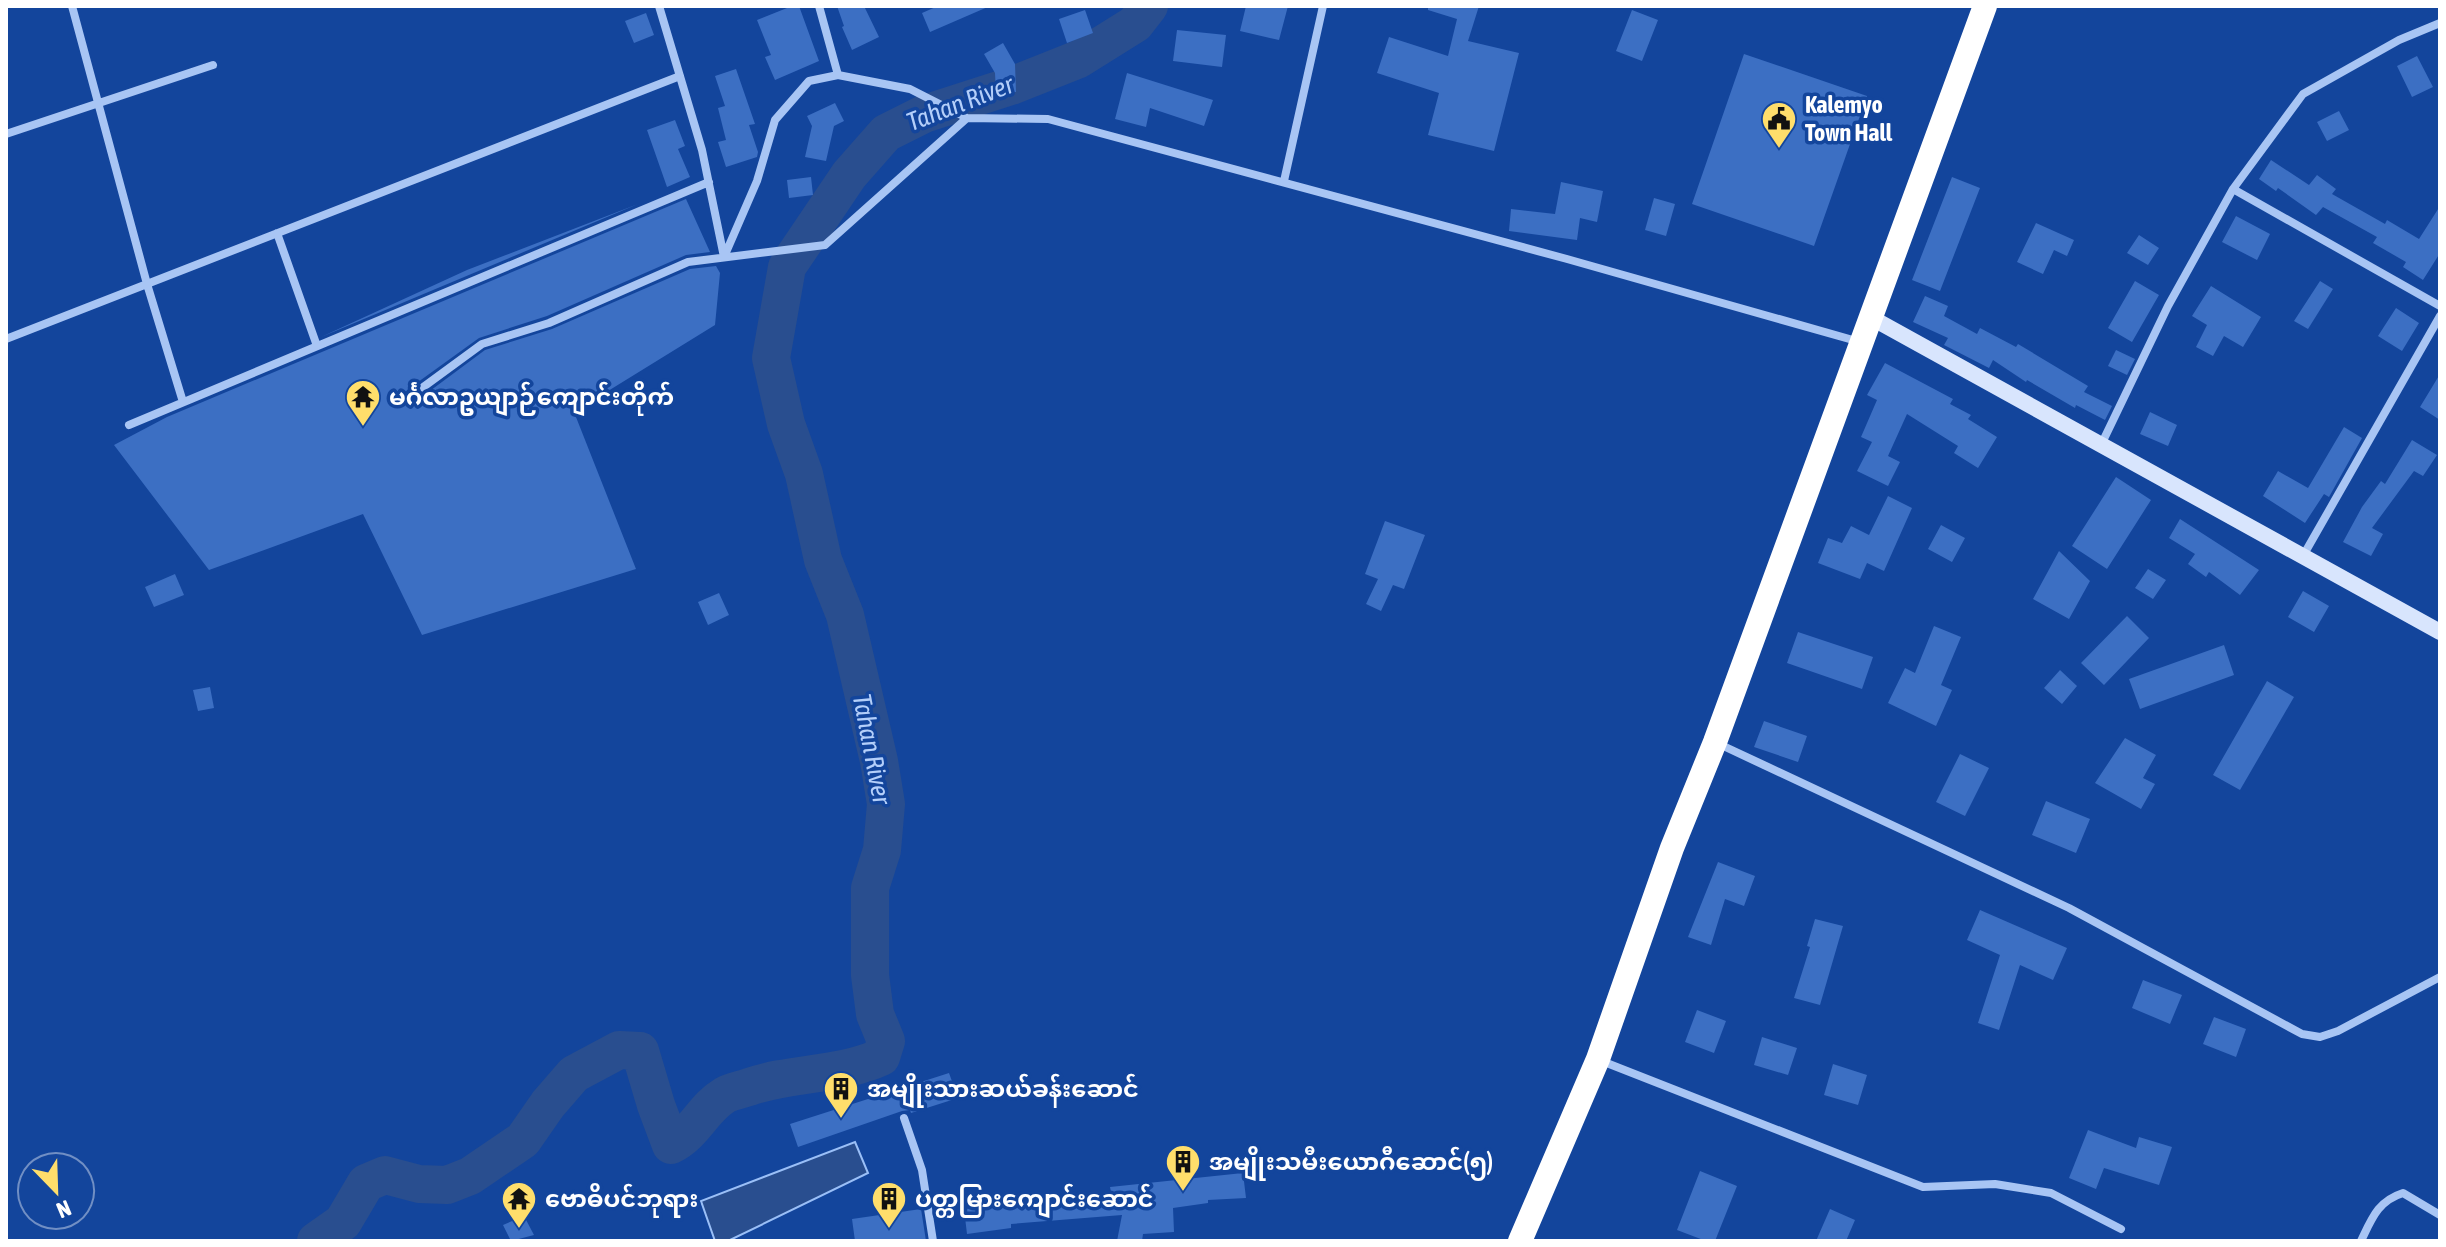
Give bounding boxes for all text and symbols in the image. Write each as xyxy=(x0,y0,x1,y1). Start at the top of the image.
water label: Tahan River xyxy=(902,69,1019,137)
place label: Kalemyo Town Hall xyxy=(1805,91,1893,146)
public building icon: Kalemyo Town Hall xyxy=(1760,100,1798,150)
temple icon: မင်္ဂလာဥယျာဉ်ကျောင်းတိုက် xyxy=(344,378,382,428)
place label: မင်္ဂလာဥယျာဉ်ကျောင်းတိုက် xyxy=(389,381,674,417)
water label: Tahan River xyxy=(847,691,898,808)
building icon: အမျိုးသားဆယ်ခန်းဆောင် xyxy=(822,1070,860,1120)
place label: အမျိုးသားဆယ်ခန်းဆောင် xyxy=(867,1073,1139,1109)
building icon: အမျိုးသမီးယောဂီဆောင်(၅) xyxy=(1164,1143,1202,1193)
place label: အမျိုးသမီးယောဂီဆောင်(၅) xyxy=(1209,1146,1493,1182)
north arrow xyxy=(16,1151,96,1231)
temple icon: ဗောဓိပင်ဘုရား xyxy=(500,1180,538,1230)
building icon: ပတ္တမြားကျောင်းဆောင် xyxy=(870,1180,908,1230)
place label: ဗောဓိပင်ဘုရား xyxy=(545,1183,699,1218)
place label: ပတ္တမြားကျောင်းဆောင် xyxy=(915,1183,1154,1219)
text: N xyxy=(53,1195,75,1224)

